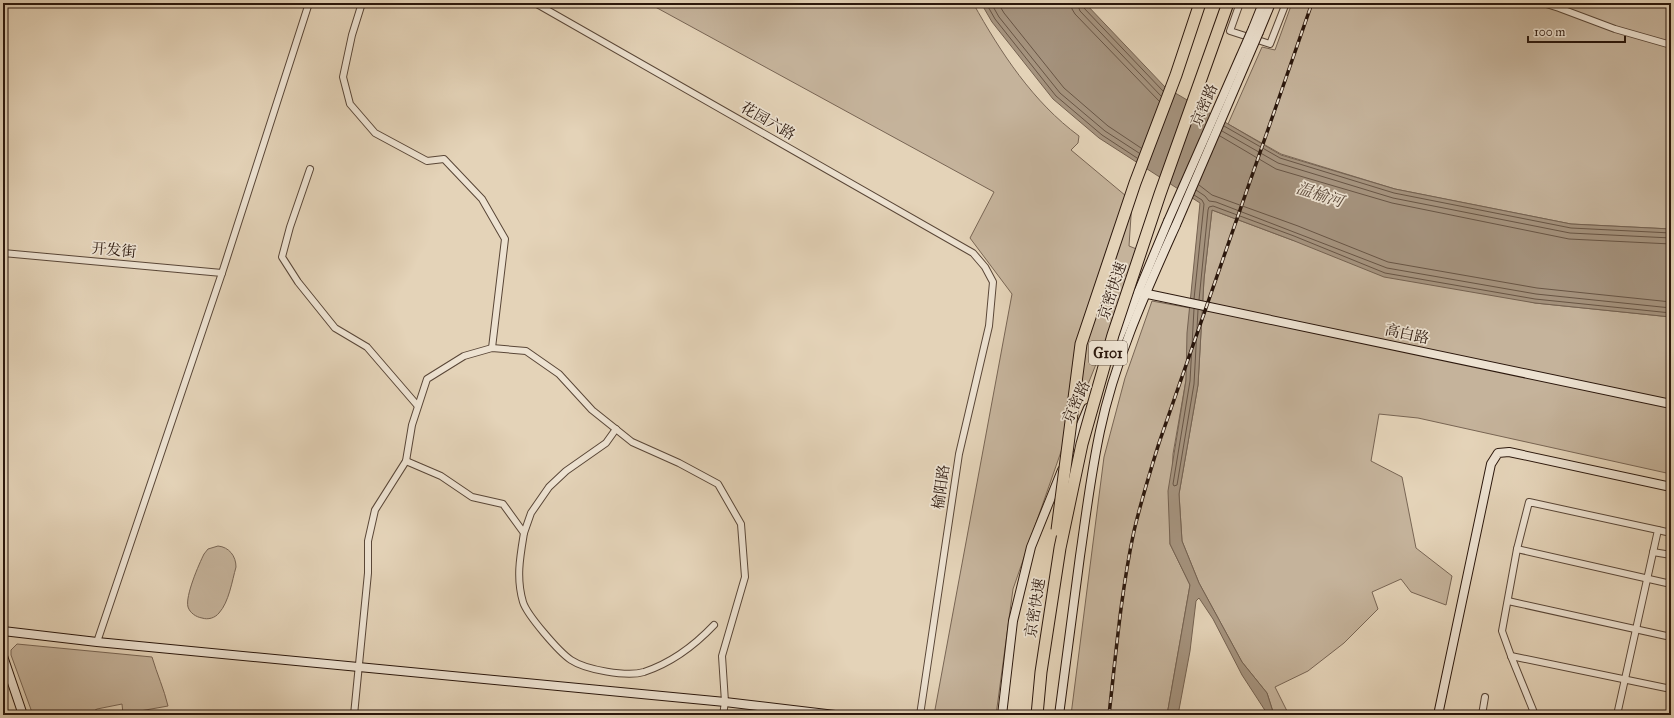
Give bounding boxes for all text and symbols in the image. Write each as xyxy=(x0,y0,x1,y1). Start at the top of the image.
scale bar xyxy=(1528,18,1625,44)
text: 100 m xyxy=(1534,25,1565,39)
street label: 京密路 xyxy=(1187,81,1221,129)
street label: 花园六路 xyxy=(738,98,798,144)
water label: 温榆河 xyxy=(1294,178,1348,212)
street label: 开发街 xyxy=(91,239,137,261)
street label: 京密快速 xyxy=(1094,260,1130,322)
street label: 高白路 xyxy=(1383,321,1431,347)
road number: G101 xyxy=(1089,341,1127,365)
street label: 京密路 xyxy=(1058,378,1094,426)
street label: 榆阳路 xyxy=(929,463,953,511)
street label: 京密快速 xyxy=(1021,577,1049,639)

